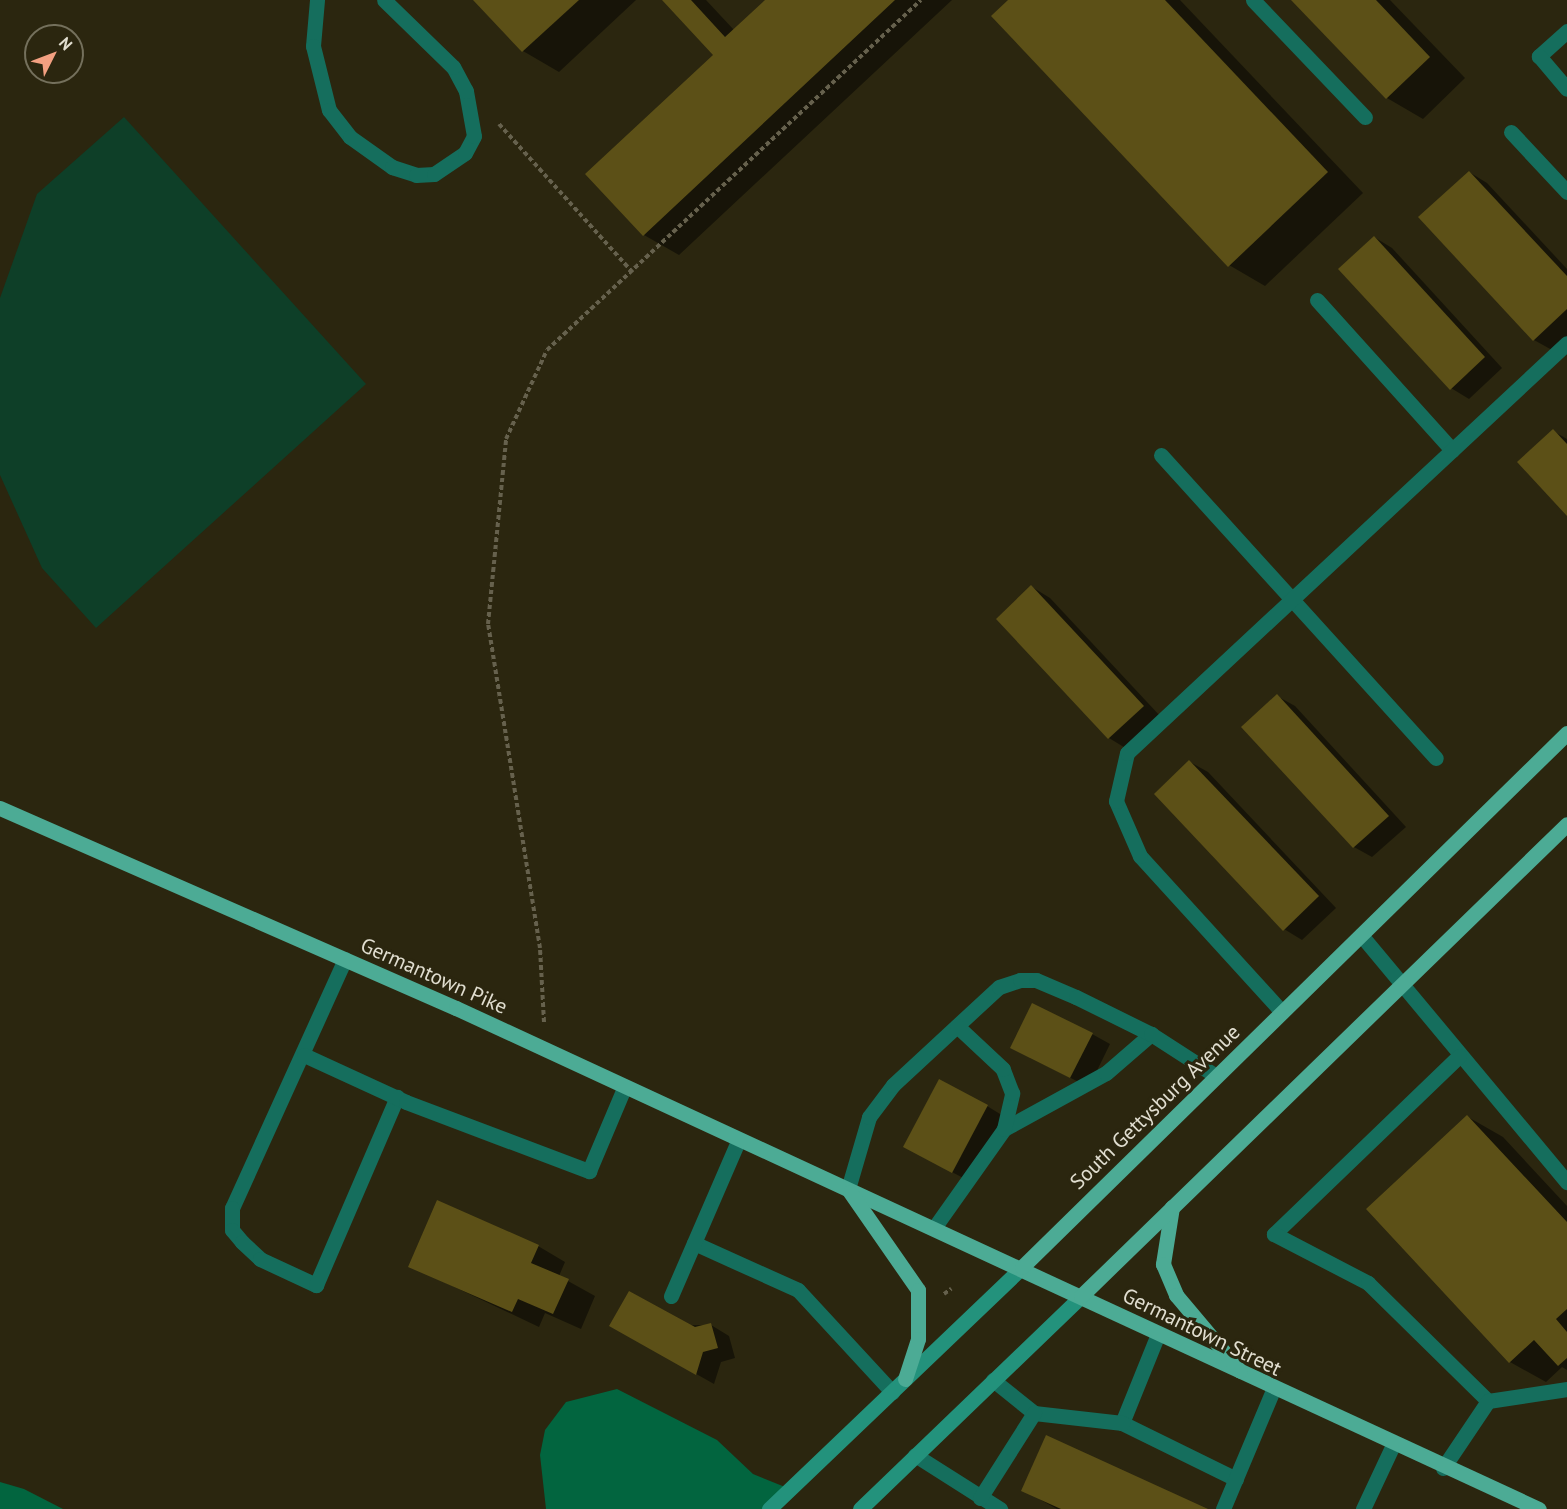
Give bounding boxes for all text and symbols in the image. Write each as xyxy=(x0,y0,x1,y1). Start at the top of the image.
north arrow xyxy=(24,24,84,84)
text: N xyxy=(55,33,77,54)
street label: Germantown Pike xyxy=(357,932,511,1020)
street label: South Gettysburg Avenue xyxy=(1065,1019,1245,1195)
street label: Germantown Street xyxy=(1118,1283,1286,1381)

